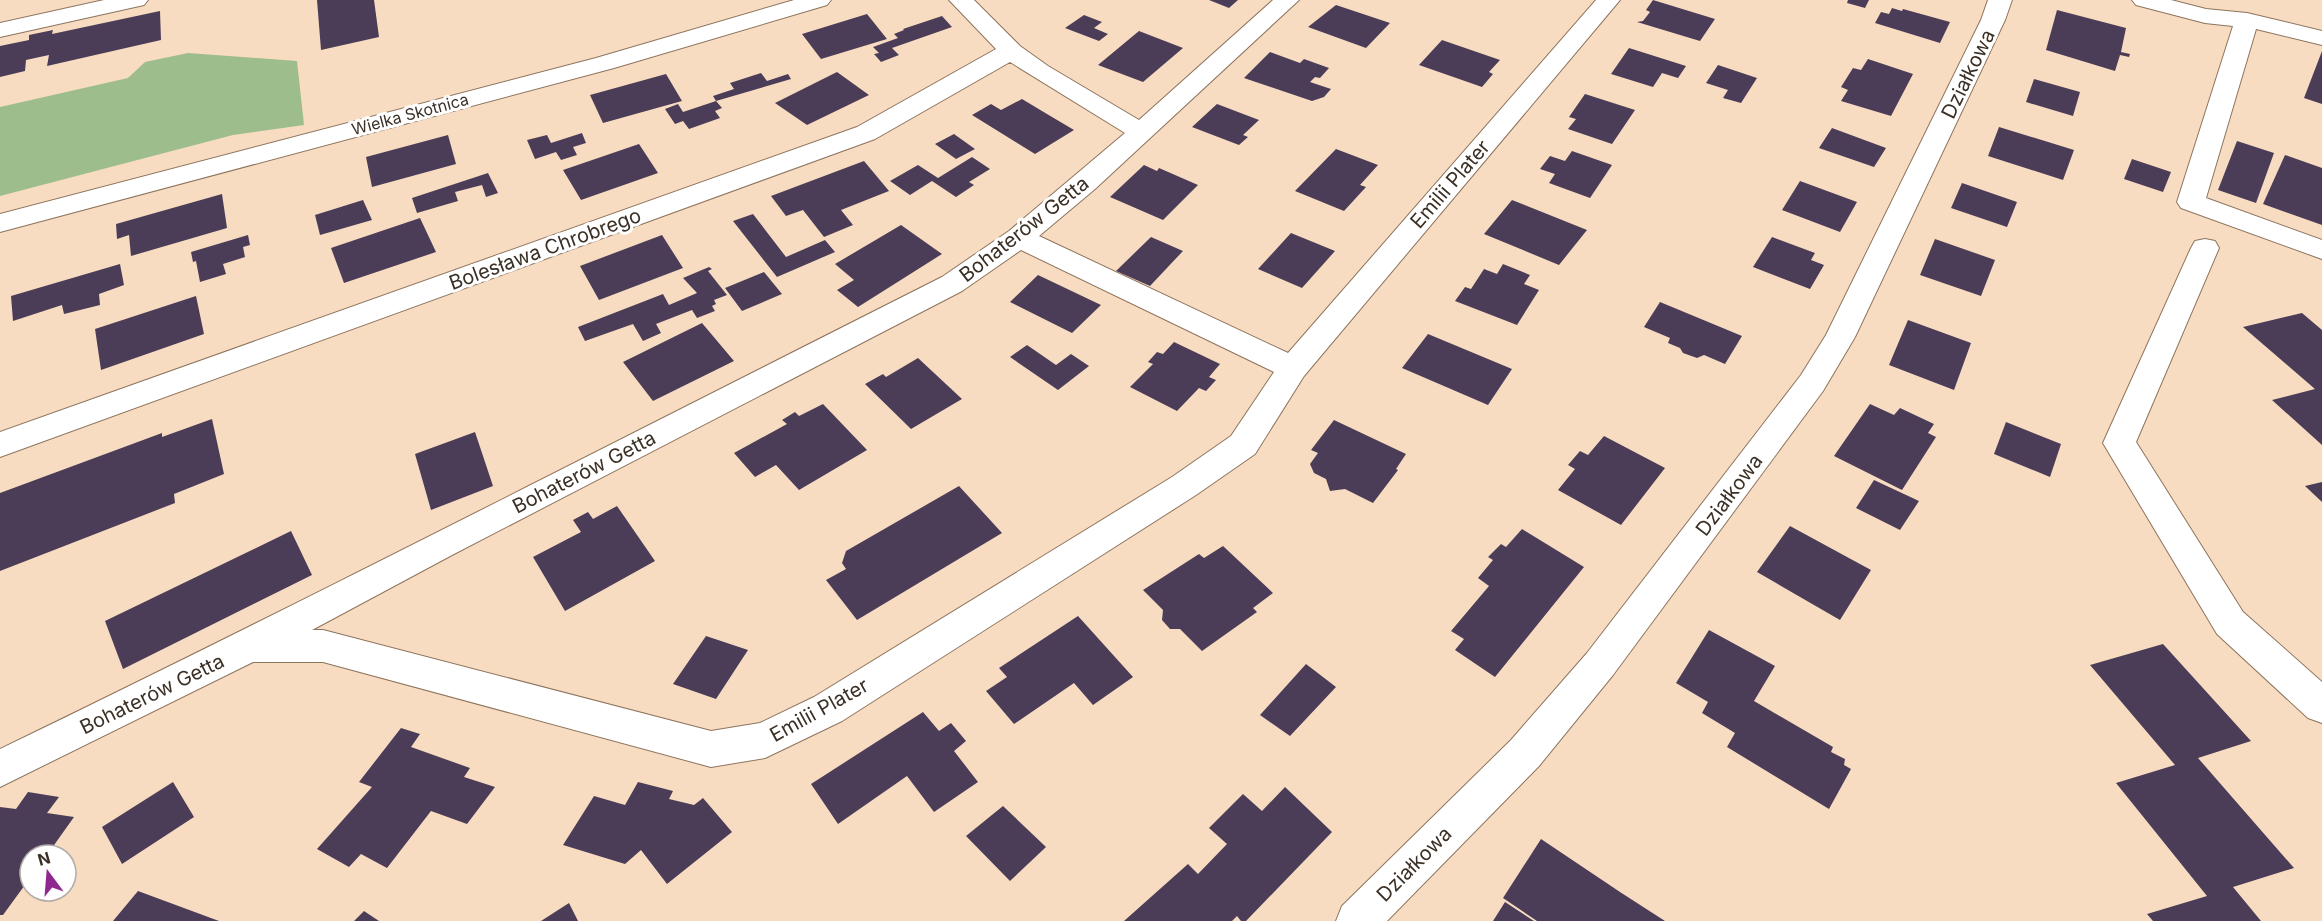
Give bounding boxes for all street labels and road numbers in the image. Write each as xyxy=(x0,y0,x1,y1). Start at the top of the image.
street label: Działkowa xyxy=(1936,26,2000,122)
street label: Wielka Skotnica xyxy=(349,89,471,139)
street label: Emilii Plater xyxy=(1405,135,1495,233)
street label: Bohaterów Getta xyxy=(955,171,1093,287)
street label: Bolesława Chrobrego xyxy=(446,203,644,295)
street label: Bohaterów Getta xyxy=(508,426,660,518)
street label: Działkowa xyxy=(1690,449,1768,541)
street label: Bohaterów Getta xyxy=(76,649,228,739)
street label: Emilii Plater xyxy=(766,673,873,747)
street label: Działkowa xyxy=(1372,822,1456,906)

